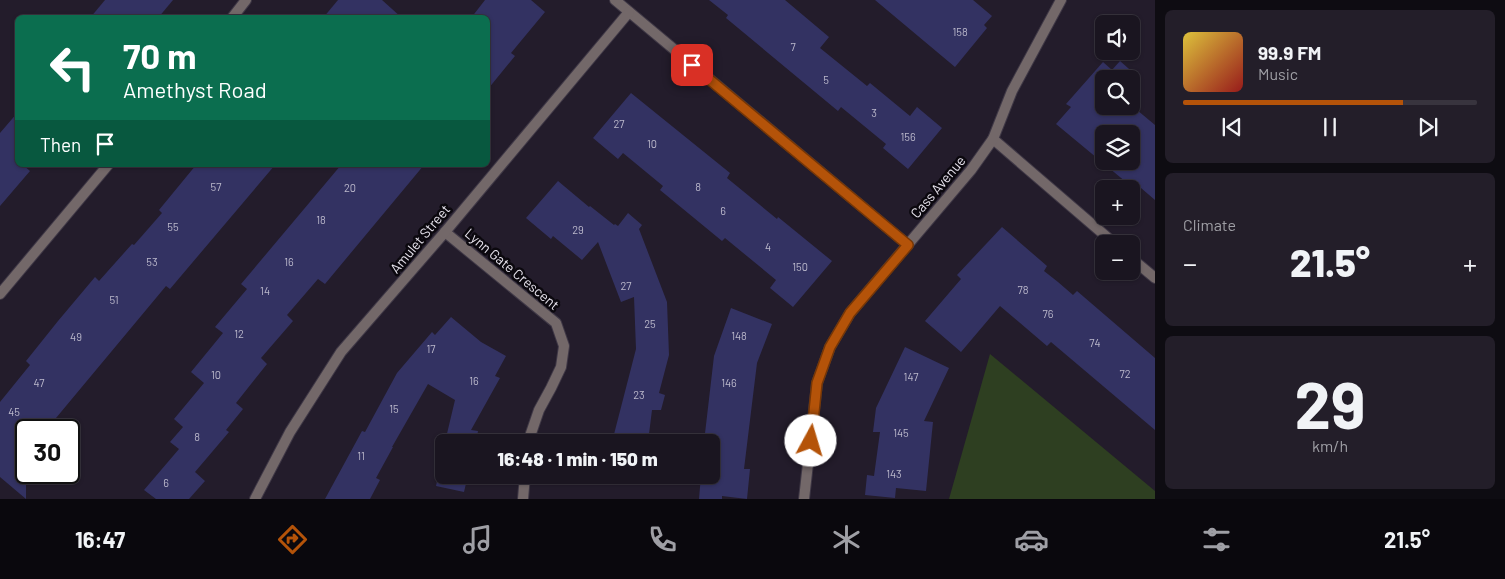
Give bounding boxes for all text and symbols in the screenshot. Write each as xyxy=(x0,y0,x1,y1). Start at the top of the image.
map controls xyxy=(1095,15,1140,280)
button: sound xyxy=(1095,15,1140,60)
house number: 158 xyxy=(952,25,968,38)
text: 70 m xyxy=(123,34,197,76)
icon: left xyxy=(40,35,105,100)
house number: 7 xyxy=(790,40,796,53)
text: 99.9 FM xyxy=(1258,41,1321,64)
pin xyxy=(671,44,713,86)
icon: arrive xyxy=(678,51,706,79)
text: Music xyxy=(1258,64,1298,83)
button: search xyxy=(1095,70,1140,115)
house number: 5 xyxy=(823,73,829,86)
text: Amethyst Road xyxy=(123,76,267,102)
house number: 3 xyxy=(871,106,877,119)
icon: previous xyxy=(1218,113,1246,141)
icon: pause xyxy=(1316,113,1344,141)
icon: next xyxy=(1414,113,1442,141)
house number: 27 xyxy=(613,117,625,130)
button: layers xyxy=(1095,125,1140,170)
icon: arrive xyxy=(91,130,119,158)
house number: 156 xyxy=(900,130,916,143)
text: Then xyxy=(40,133,81,156)
house number: 10 xyxy=(647,137,657,150)
street label: Cass Avenue xyxy=(907,152,969,221)
house number: 57 xyxy=(211,180,221,193)
house number: 8 xyxy=(695,180,701,193)
button: + xyxy=(1095,180,1140,225)
house number: 20 xyxy=(344,181,356,194)
street label: Amulet Street xyxy=(386,201,453,276)
house number: 6 xyxy=(720,204,726,217)
house number: 18 xyxy=(316,213,326,226)
text: Climate xyxy=(1183,215,1236,234)
house number: 55 xyxy=(167,220,179,233)
house number: 29 xyxy=(572,223,584,236)
street label: Lynn Gate Crescent xyxy=(462,224,563,313)
button: − xyxy=(1095,235,1140,280)
text: 21.5° xyxy=(1290,239,1370,285)
house number: 4 xyxy=(765,240,771,253)
text: − xyxy=(1183,246,1197,280)
text: + xyxy=(1463,246,1477,280)
house number: 53 xyxy=(146,255,158,268)
house number: 16 xyxy=(284,255,294,268)
house number: 150 xyxy=(792,260,808,273)
house number: 27 xyxy=(620,279,632,292)
house number: 78 xyxy=(1018,283,1029,296)
house number: 14 xyxy=(260,284,270,297)
house number: 51 xyxy=(109,293,119,306)
house number: 76 xyxy=(1043,307,1054,320)
house number: 25 xyxy=(644,317,656,330)
house number: 12 xyxy=(234,327,244,340)
house number: 148 xyxy=(731,329,747,342)
house number: 49 xyxy=(70,330,82,343)
house number: 74 xyxy=(1089,336,1101,349)
house number: 17 xyxy=(426,342,436,355)
text: 29 xyxy=(1295,364,1365,442)
house number: 72 xyxy=(1119,367,1131,380)
house number: 10 xyxy=(211,368,221,381)
house number: 147 xyxy=(904,370,918,383)
house number: 16 xyxy=(469,374,479,387)
house number: 47 xyxy=(34,376,44,389)
house number: 146 xyxy=(721,376,737,389)
house number: 23 xyxy=(633,388,645,401)
house number: 15 xyxy=(389,402,399,415)
house number: 45 xyxy=(8,405,20,418)
position arrow xyxy=(784,414,836,466)
speed limit sign: 30 xyxy=(15,419,80,484)
house number: 145 xyxy=(893,426,909,439)
house number: 8 xyxy=(194,430,200,443)
text: km/h xyxy=(1312,436,1348,455)
text: 16:48 · 1 min · 150 m xyxy=(497,447,658,470)
house number: 11 xyxy=(357,449,365,462)
house number: 143 xyxy=(886,467,902,480)
house number: 6 xyxy=(163,476,169,489)
icon: directions xyxy=(275,522,310,557)
icon: music xyxy=(460,522,495,557)
icon: phone xyxy=(645,522,680,557)
icon: climate xyxy=(829,522,864,557)
icon: car xyxy=(1014,522,1049,557)
icon: filters xyxy=(1199,522,1234,557)
text: 16:47 xyxy=(75,526,125,552)
text: 21.5° xyxy=(1384,526,1430,552)

